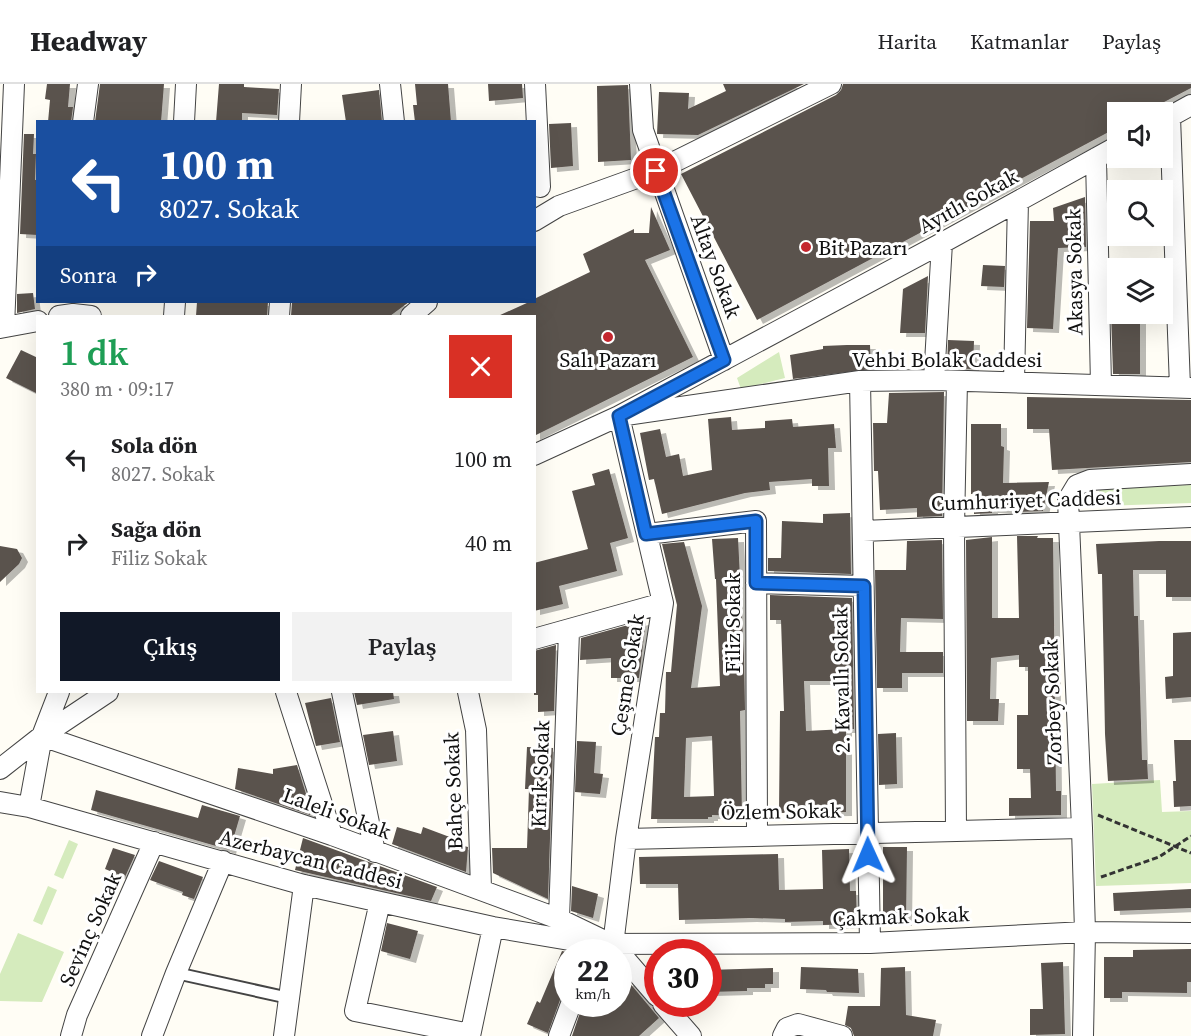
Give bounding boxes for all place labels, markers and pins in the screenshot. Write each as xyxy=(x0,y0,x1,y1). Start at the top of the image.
pin xyxy=(630,145,681,196)
place label: Bit Pazarı xyxy=(818,233,908,262)
marker: Bit Pazarı xyxy=(799,240,813,254)
marker: Salı Pazarı xyxy=(601,330,615,344)
place label: Salı Pazarı xyxy=(559,345,657,374)

